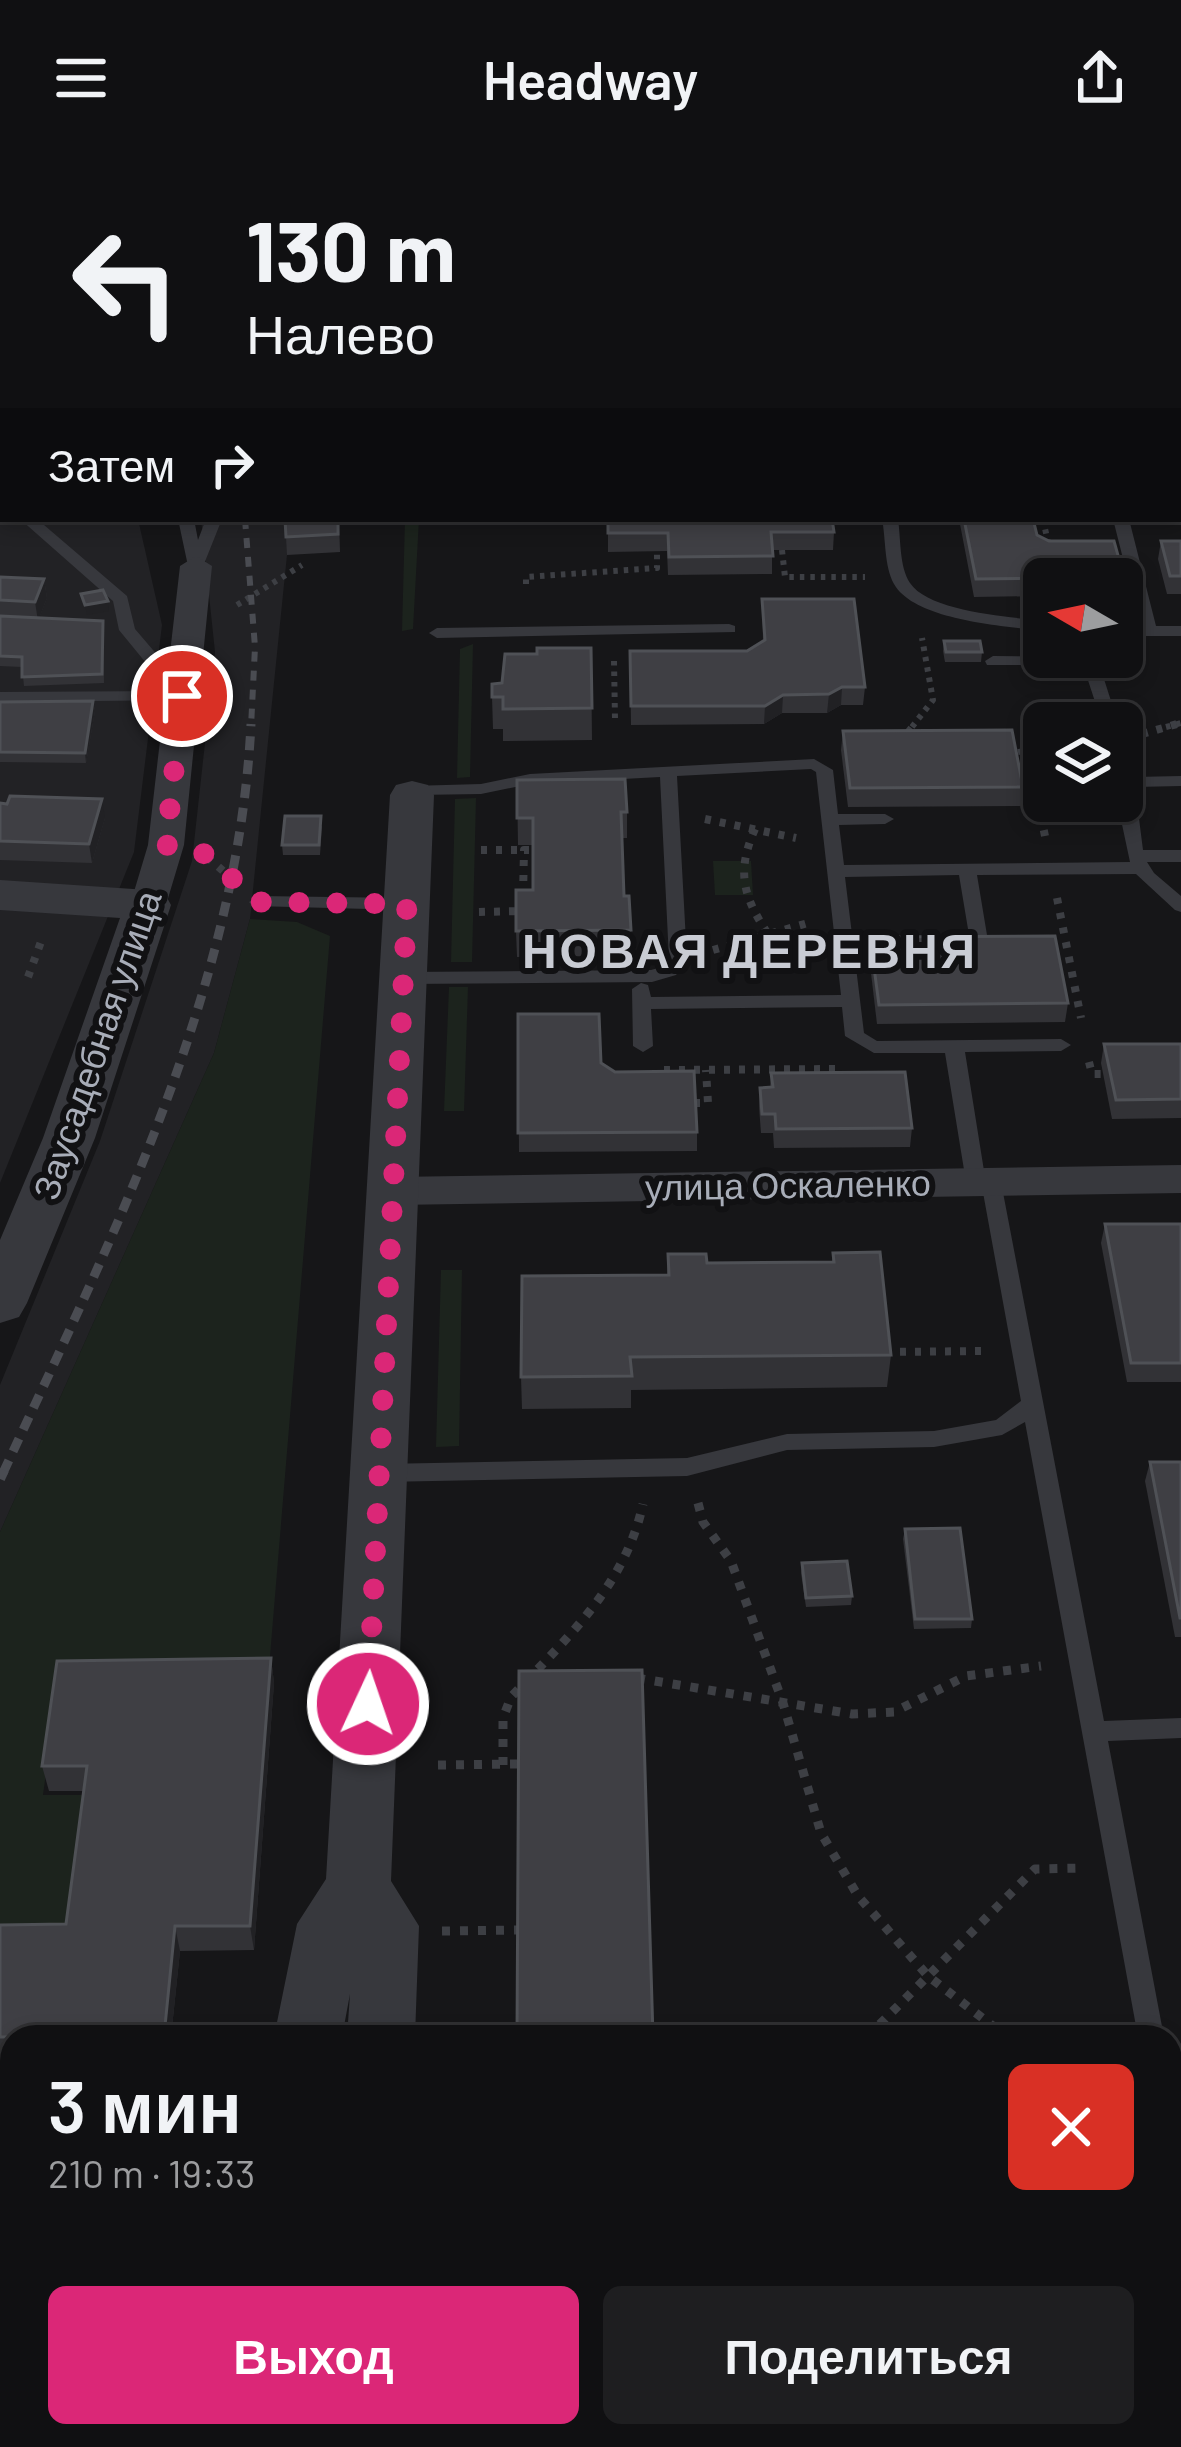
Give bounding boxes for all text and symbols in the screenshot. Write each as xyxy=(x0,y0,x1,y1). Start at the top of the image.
icon: menu xyxy=(48,45,114,111)
icon: share xyxy=(1067,45,1133,111)
text: Headway xyxy=(483,46,698,111)
text: 130 m xyxy=(246,198,456,299)
icon: left xyxy=(48,204,204,360)
text: Налево xyxy=(246,300,435,365)
icon: right xyxy=(199,432,265,498)
text: Затем xyxy=(48,437,175,491)
north arrow xyxy=(1023,558,1143,678)
map controls xyxy=(1023,558,1143,822)
pin xyxy=(131,645,233,747)
icon: arrive xyxy=(149,663,215,729)
button: layers xyxy=(1023,702,1143,822)
street label: Заусадебная улица xyxy=(23,884,170,1205)
district label: НОВАЯ ДЕРЕВНЯ xyxy=(522,920,978,978)
street label: улица Оскаленко xyxy=(645,1160,931,1208)
position arrow xyxy=(305,1641,431,1767)
text: 3 мин xyxy=(48,2061,242,2147)
button: close xyxy=(1008,2064,1134,2190)
text: 210 m · 19:33 xyxy=(48,2149,255,2196)
button: Выход xyxy=(48,2286,579,2424)
button: Поделиться xyxy=(603,2286,1134,2424)

